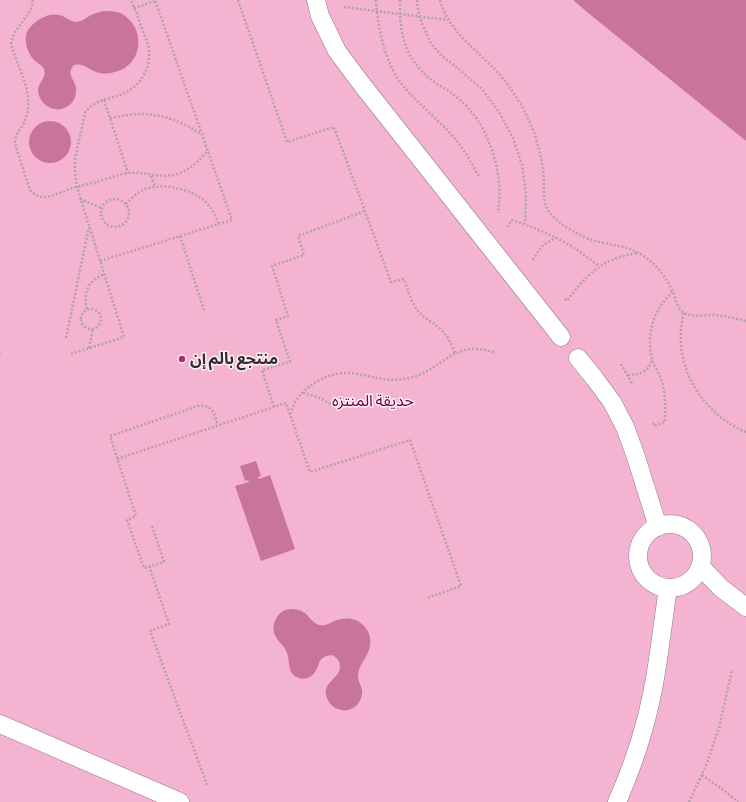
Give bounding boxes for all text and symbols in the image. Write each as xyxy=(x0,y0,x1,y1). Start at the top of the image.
place label: منتجع بالم إن xyxy=(190,349,278,369)
marker: منتجع بالم إن xyxy=(177,354,187,364)
park label: حديقة المنتزه xyxy=(332,391,414,411)

